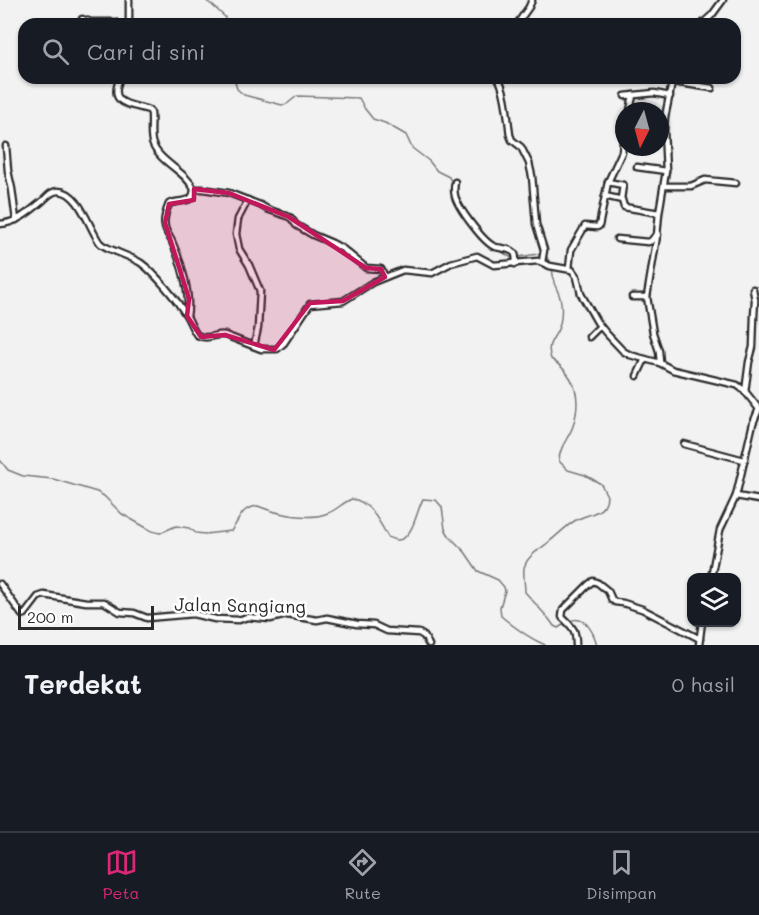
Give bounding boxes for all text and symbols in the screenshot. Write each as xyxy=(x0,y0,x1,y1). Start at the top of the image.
search box xyxy=(18,18,741,84)
icon: search xyxy=(39,35,72,68)
text: Cari di sini xyxy=(87,37,205,66)
north arrow xyxy=(615,102,669,156)
map controls xyxy=(687,573,741,627)
button: layers xyxy=(687,573,741,627)
street label: Jalan Sangiang xyxy=(174,592,306,618)
scale bar xyxy=(18,603,154,630)
text: 200 m xyxy=(27,606,74,627)
text: Terdekat xyxy=(24,667,142,701)
text: 0 hasil xyxy=(672,671,735,697)
tab: Peta xyxy=(103,846,139,903)
tab: Rute xyxy=(345,846,381,903)
tab: Disimpan xyxy=(586,846,656,903)

